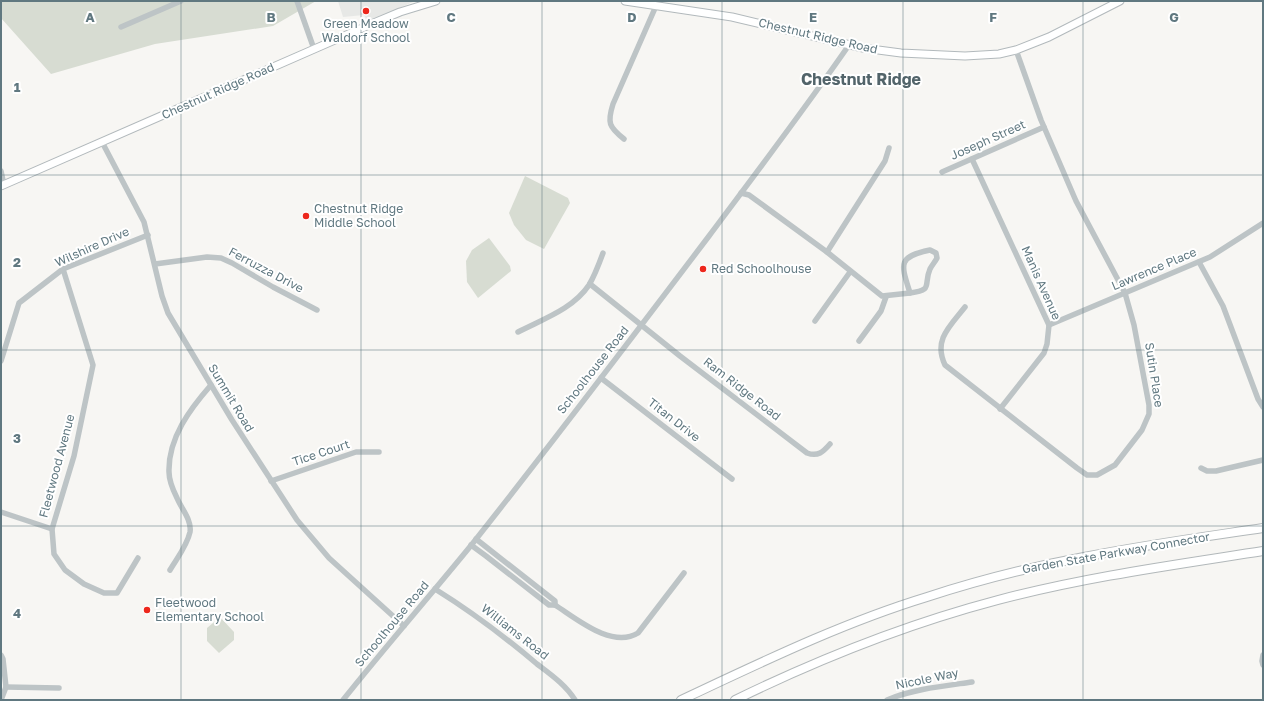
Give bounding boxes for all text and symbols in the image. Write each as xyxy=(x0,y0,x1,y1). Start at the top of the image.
marker: Green Meadow Waldorf School xyxy=(361,6,371,16)
text: A xyxy=(85,9,95,25)
text: B xyxy=(266,9,276,25)
text: C xyxy=(446,9,456,25)
text: D xyxy=(627,9,637,25)
text: E xyxy=(809,9,817,25)
text: F xyxy=(989,9,997,25)
text: G xyxy=(1169,9,1179,25)
street label: Chestnut Ridge Road xyxy=(757,15,879,56)
place label: Green Meadow Waldorf School xyxy=(322,16,410,45)
street label: Chestnut Ridge Road xyxy=(159,59,276,122)
district label: Chestnut Ridge xyxy=(801,69,921,89)
text: 1 xyxy=(14,79,21,95)
street label: Joseph Street xyxy=(948,116,1028,163)
place label: Chestnut Ridge Middle School xyxy=(314,201,403,230)
marker: Chestnut Ridge Middle School xyxy=(301,211,311,221)
street label: Wilshire Drive xyxy=(52,223,131,270)
street label: Manis Avenue xyxy=(1018,243,1064,322)
street label: Ferruzza Drive xyxy=(226,244,306,296)
street label: Lawrence Place xyxy=(1109,244,1199,293)
text: 2 xyxy=(13,254,21,270)
place label: Red Schoolhouse xyxy=(711,261,811,276)
marker: Red Schoolhouse xyxy=(698,264,708,274)
street label: Schoolhouse Road xyxy=(554,323,632,417)
street label: Sutin Place xyxy=(1142,341,1167,408)
street label: Ram Ridge Road xyxy=(701,354,784,423)
street label: Summit Road xyxy=(205,361,258,434)
street label: Titan Drive xyxy=(645,394,704,445)
street label: Fleetwood Avenue xyxy=(35,412,78,519)
text: 3 xyxy=(13,430,21,446)
street label: Tice Court xyxy=(290,436,352,469)
street label: Garden State Parkway Connector xyxy=(1021,529,1211,576)
street label: Schoolhouse Road xyxy=(351,578,432,670)
place label: Fleetwood Elementary School xyxy=(155,595,264,624)
street label: Williams Road xyxy=(478,601,552,663)
text: 4 xyxy=(13,605,21,621)
marker: Fleetwood Elementary School xyxy=(142,605,152,615)
street label: Nicole Way xyxy=(894,664,960,693)

